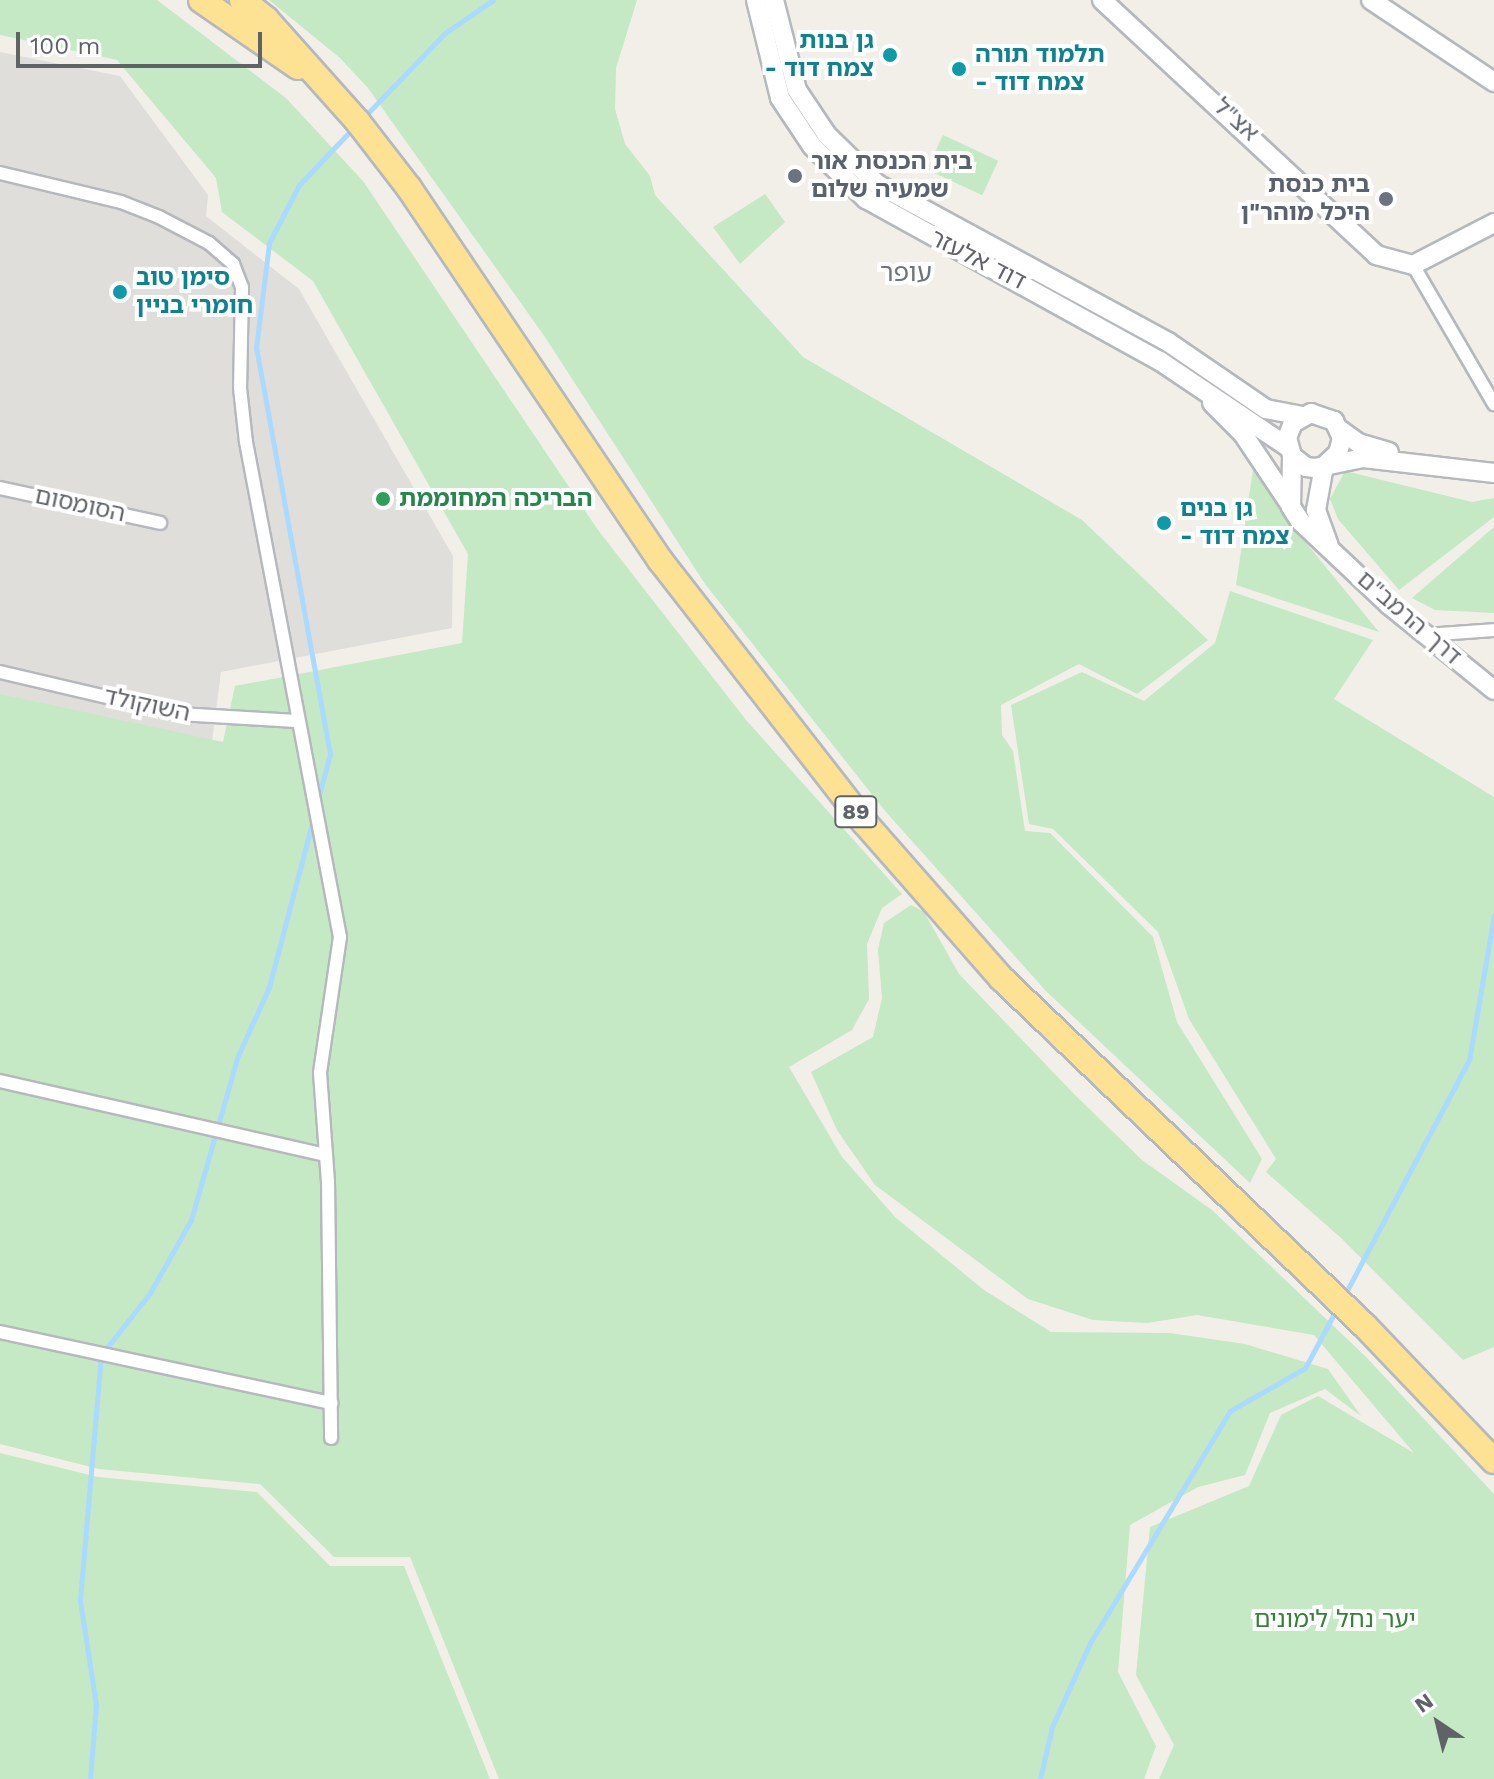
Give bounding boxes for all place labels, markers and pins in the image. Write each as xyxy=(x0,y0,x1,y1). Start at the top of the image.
place label: גן בנות - צמח דוד xyxy=(765,27,874,83)
place label: תלמוד תורה - צמח דוד xyxy=(975,41,1105,97)
marker: גן בנות - צמח דוד xyxy=(881,46,899,64)
marker: תלמוד תורה - צמח דוד xyxy=(950,60,968,78)
place label: בית הכנסת אור שמעיה שלום xyxy=(811,148,972,204)
marker: בית הכנסת אור שמעיה שלום xyxy=(786,167,804,185)
place label: בית כנסת היכל מוהר"ן xyxy=(1241,171,1370,227)
marker: בית כנסת היכל מוהר"ן xyxy=(1377,190,1395,208)
place label: סימן טוב חומרי בניין xyxy=(136,264,253,320)
marker: סימן טוב חומרי בניין xyxy=(111,283,129,301)
place label: הבריכה המחוממת xyxy=(399,485,593,513)
marker: הבריכה המחוממת xyxy=(374,490,392,508)
place label: גן בנים - צמח דוד xyxy=(1180,495,1289,551)
marker: גן בנים - צמח דוד xyxy=(1155,514,1173,532)

